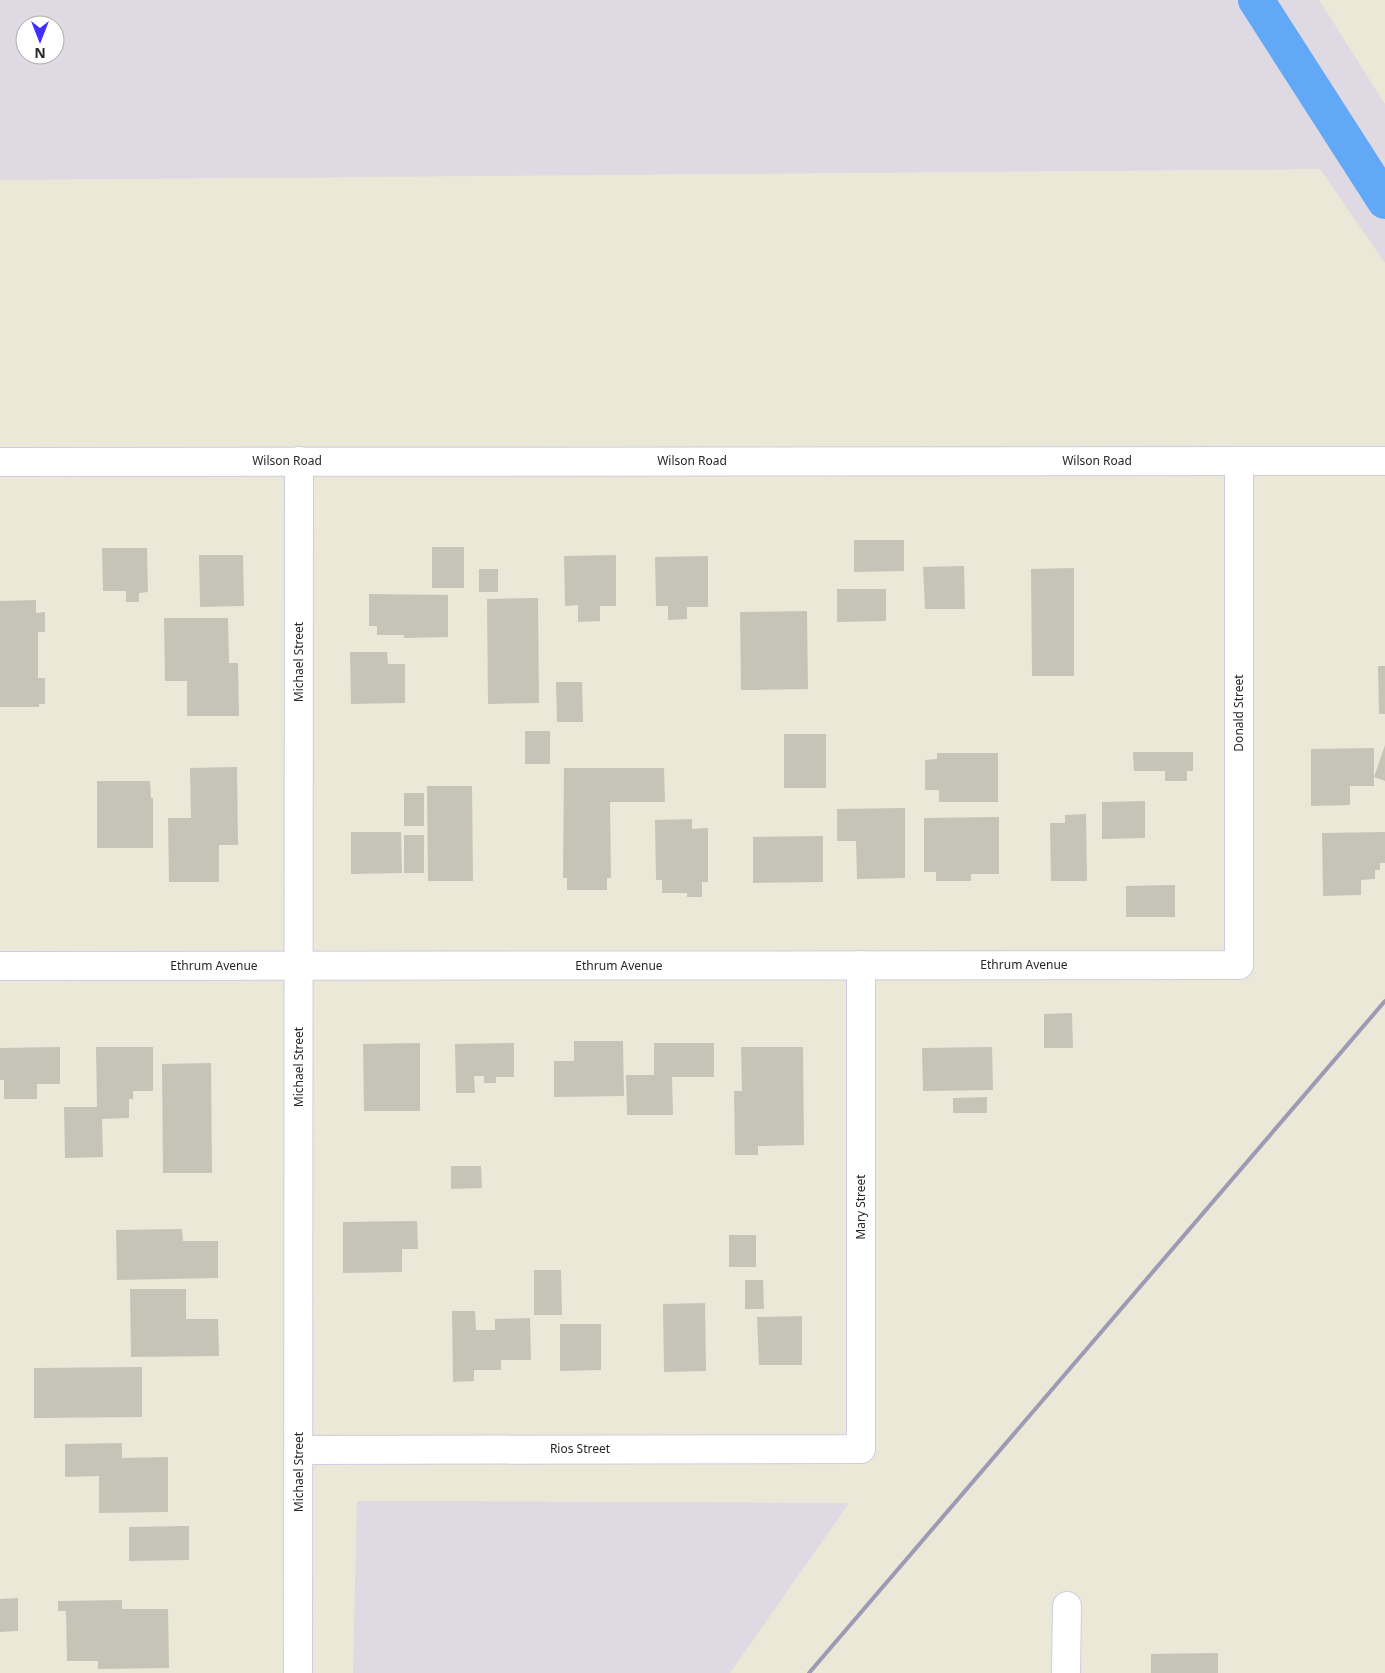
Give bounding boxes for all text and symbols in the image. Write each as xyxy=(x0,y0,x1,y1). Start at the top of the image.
north arrow xyxy=(15,15,65,65)
text: N xyxy=(34,44,46,63)
street label: Wilson Road xyxy=(252,452,322,469)
street label: Wilson Road xyxy=(657,452,727,469)
street label: Wilson Road xyxy=(1062,452,1132,469)
street label: Michael Street xyxy=(290,621,307,702)
street label: Donald Street xyxy=(1230,674,1247,752)
street label: Ethrum Avenue xyxy=(980,956,1068,973)
street label: Ethrum Avenue xyxy=(170,957,258,974)
street label: Ethrum Avenue xyxy=(575,957,663,974)
street label: Michael Street xyxy=(290,1026,307,1107)
street label: Mary Street xyxy=(852,1174,869,1240)
street label: Michael Street xyxy=(290,1431,307,1512)
street label: Rios Street xyxy=(550,1440,611,1457)

